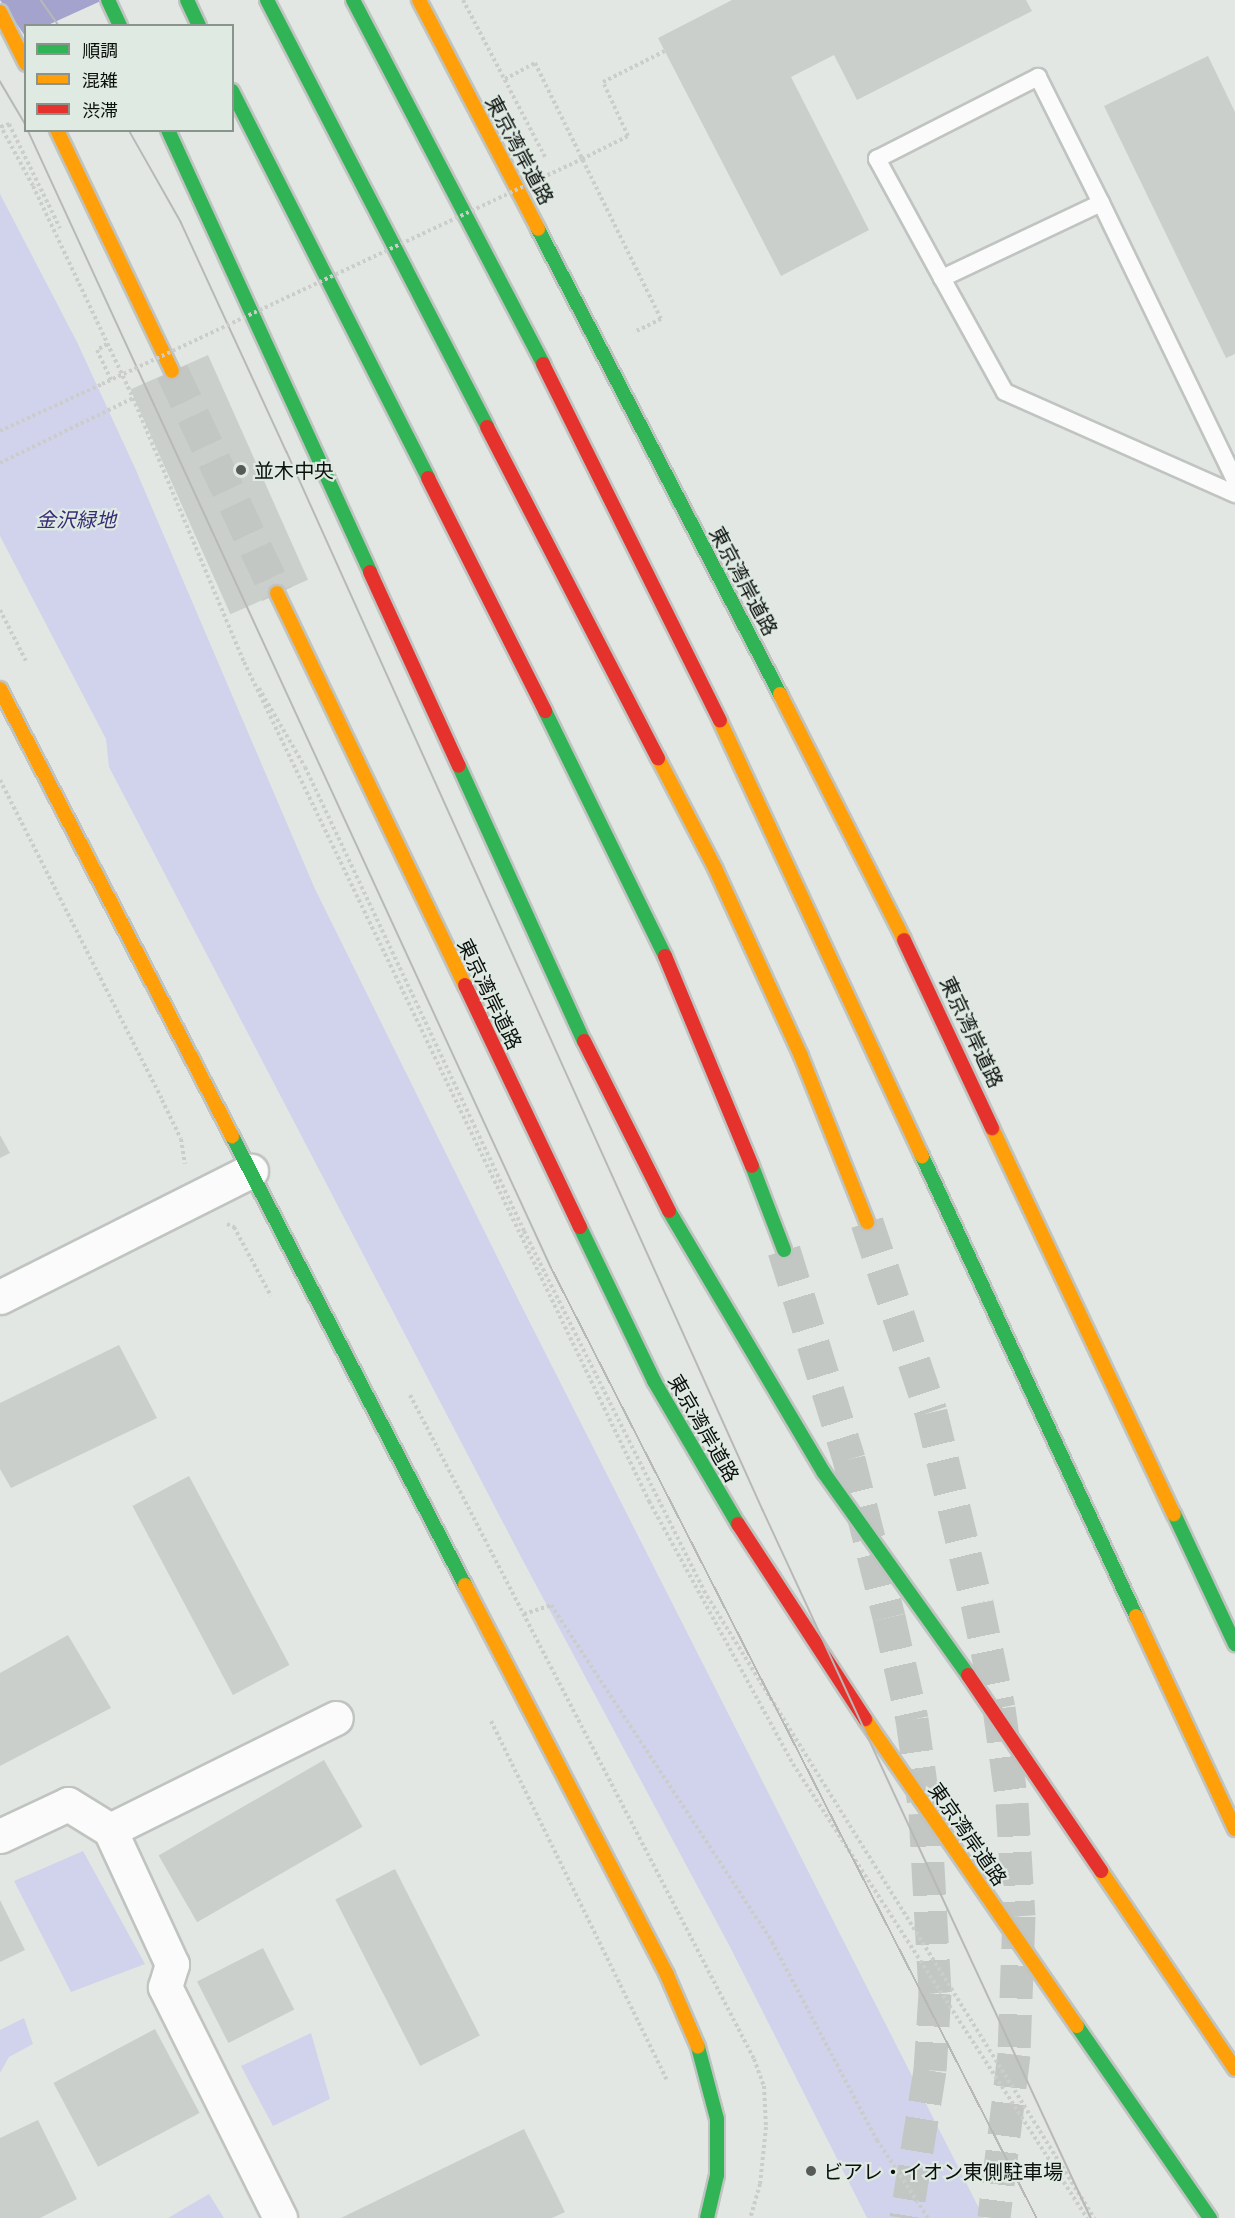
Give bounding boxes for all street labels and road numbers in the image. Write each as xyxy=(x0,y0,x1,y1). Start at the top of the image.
street label: 東京湾岸道路 xyxy=(481,91,559,209)
street label: 東京湾岸道路 xyxy=(705,522,783,640)
street label: 東京湾岸道路 xyxy=(453,935,527,1053)
street label: 東京湾岸道路 xyxy=(936,973,1008,1091)
street label: 東京湾岸道路 xyxy=(664,1370,744,1486)
street label: 東京湾岸道路 xyxy=(924,1778,1012,1890)

